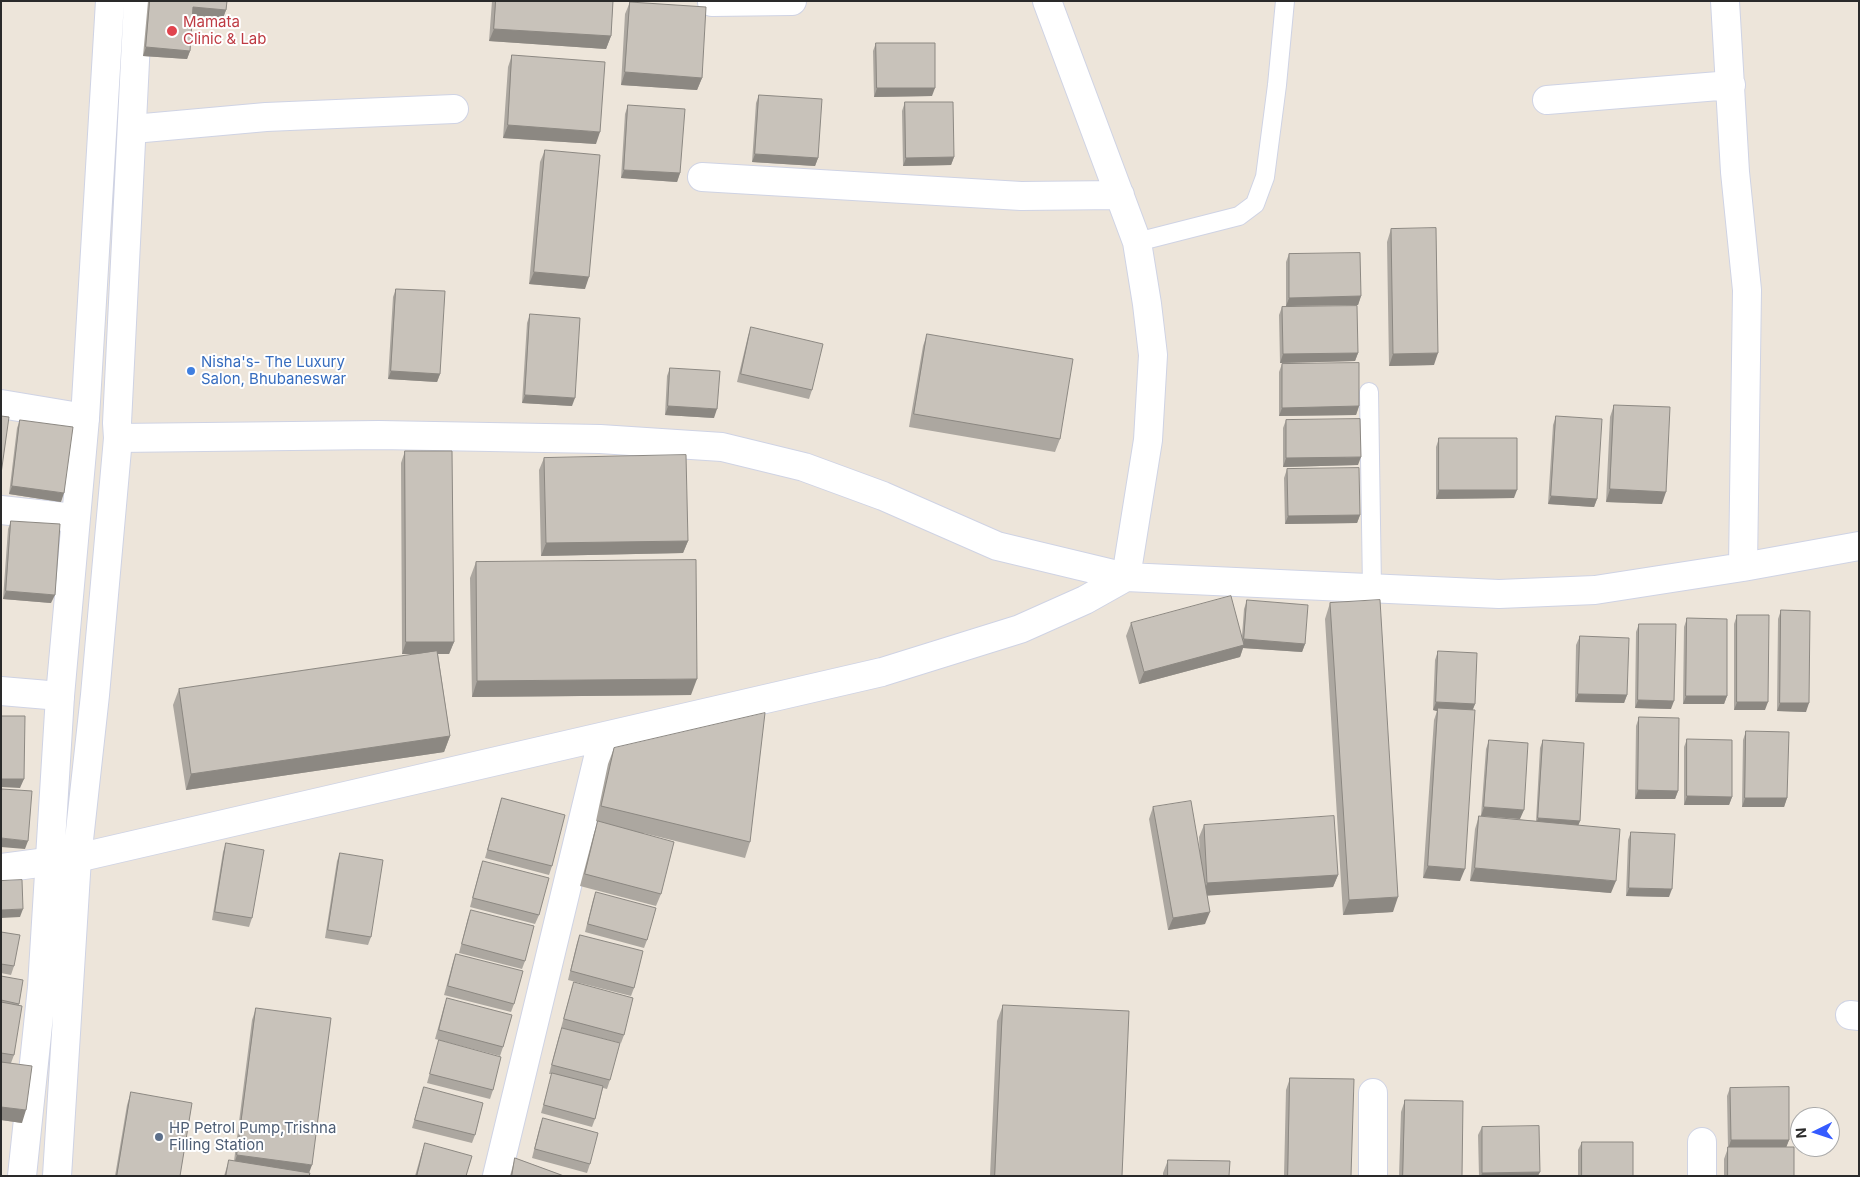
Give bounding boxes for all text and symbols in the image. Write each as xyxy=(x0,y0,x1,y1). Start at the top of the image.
place label: Mamata Clinic & Lab xyxy=(183,13,266,48)
marker: Mamata Clinic & Lab xyxy=(165,24,179,38)
place label: Nisha's- The Luxury Salon, Bhubaneswar xyxy=(201,353,346,388)
marker: Nisha's- The Luxury Salon, Bhubaneswar xyxy=(185,365,197,377)
north arrow xyxy=(1790,1107,1840,1157)
place label: HP Petrol Pump,Trishna Filling Station xyxy=(169,1119,336,1154)
text: N xyxy=(1792,1127,1809,1139)
marker: HP Petrol Pump,Trishna Filling Station xyxy=(153,1131,165,1143)

